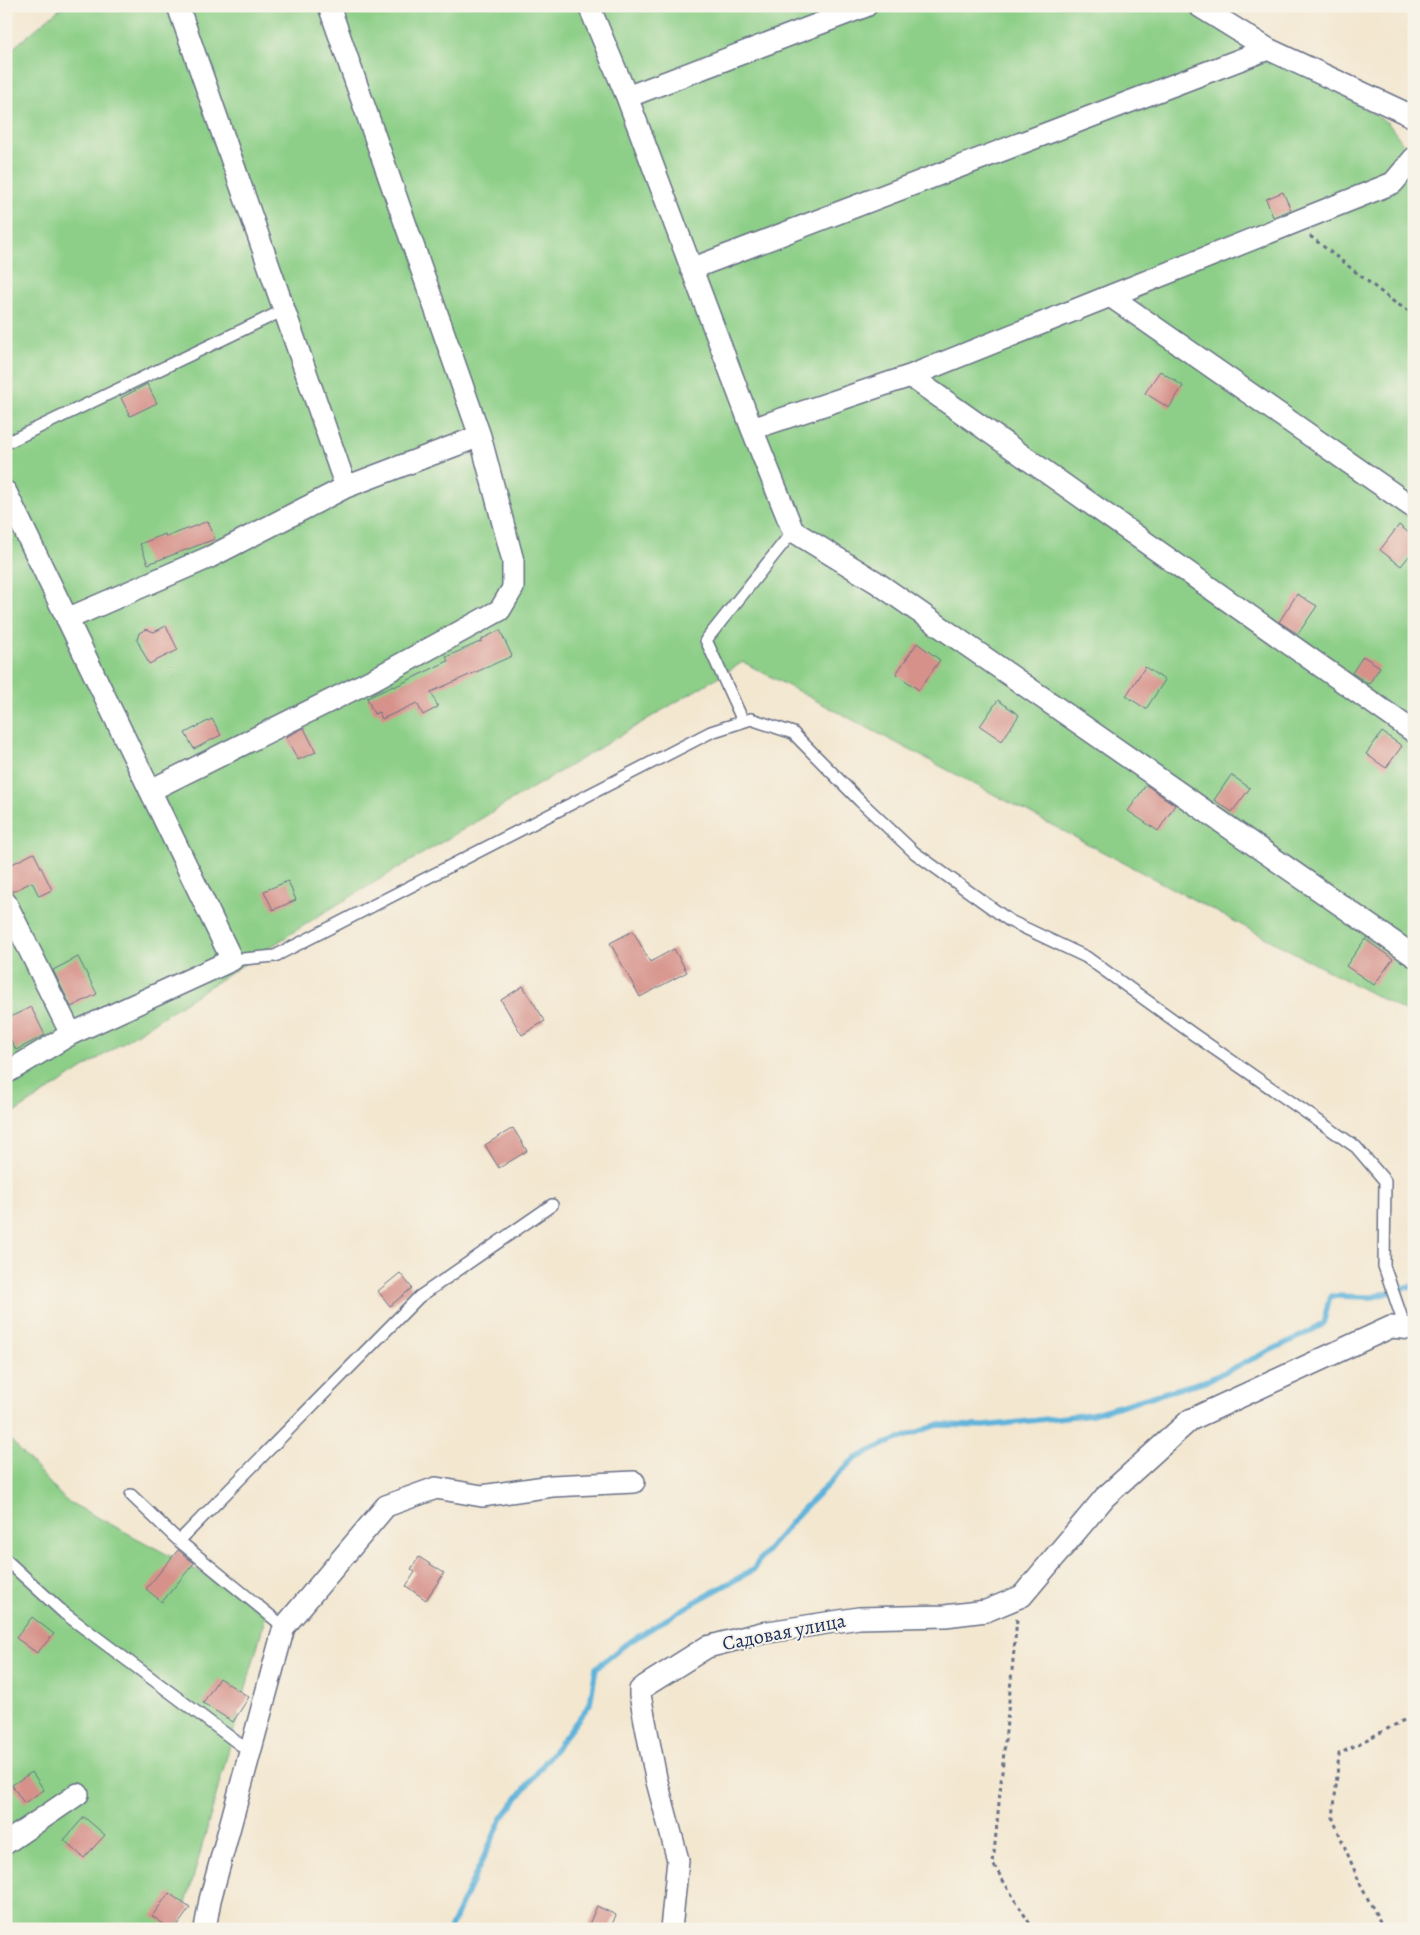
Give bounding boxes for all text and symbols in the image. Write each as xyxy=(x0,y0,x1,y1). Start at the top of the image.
street label: Садовая улица xyxy=(720,1607,849,1657)

